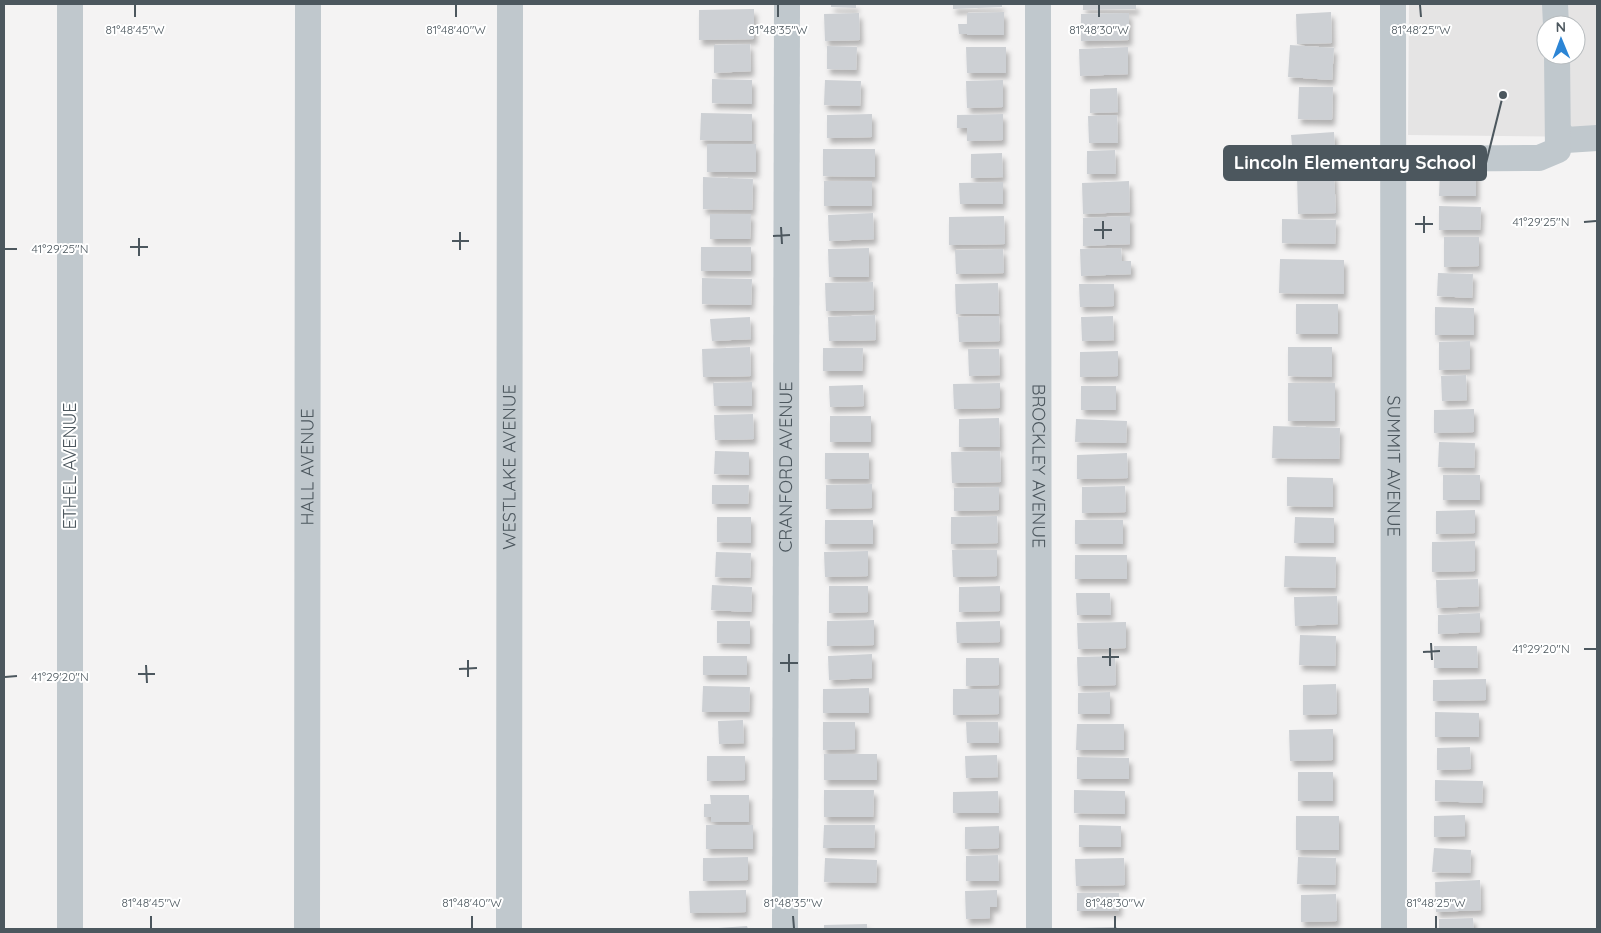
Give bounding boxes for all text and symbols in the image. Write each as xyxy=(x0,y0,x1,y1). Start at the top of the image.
north arrow xyxy=(1536,15,1586,65)
text: N xyxy=(1555,18,1566,36)
text: 81°48'45"W xyxy=(105,22,165,37)
text: 81°48'40"W xyxy=(426,22,486,37)
text: 81°48'35"W xyxy=(748,22,808,37)
text: 81°48'30"W xyxy=(1069,22,1129,37)
text: 81°48'25"W xyxy=(1391,22,1451,37)
callout: Lincoln Elementary School xyxy=(1224,146,1486,180)
text: Lincoln Elementary School xyxy=(1234,150,1476,174)
text: 41°29'25"N xyxy=(1513,214,1569,229)
text: 41°29'25"N xyxy=(32,241,88,256)
street label: CRANFORD AVENUE xyxy=(774,382,797,552)
street label: WESTLAKE AVENUE xyxy=(497,384,521,550)
street label: BROCKLEY AVENUE xyxy=(1027,384,1051,548)
street label: SUMMIT AVENUE xyxy=(1382,395,1406,537)
street label: ETHEL AVENUE xyxy=(58,402,81,530)
street label: HALL AVENUE xyxy=(295,408,319,526)
text: 41°29'20"N xyxy=(1512,641,1570,656)
text: 41°29'20"N xyxy=(31,669,89,684)
text: 81°48'45"W xyxy=(121,895,181,910)
text: 81°48'40"W xyxy=(442,895,502,910)
text: 81°48'35"W xyxy=(763,895,823,910)
text: 81°48'30"W xyxy=(1085,895,1145,910)
text: 81°48'25"W xyxy=(1406,895,1466,910)

